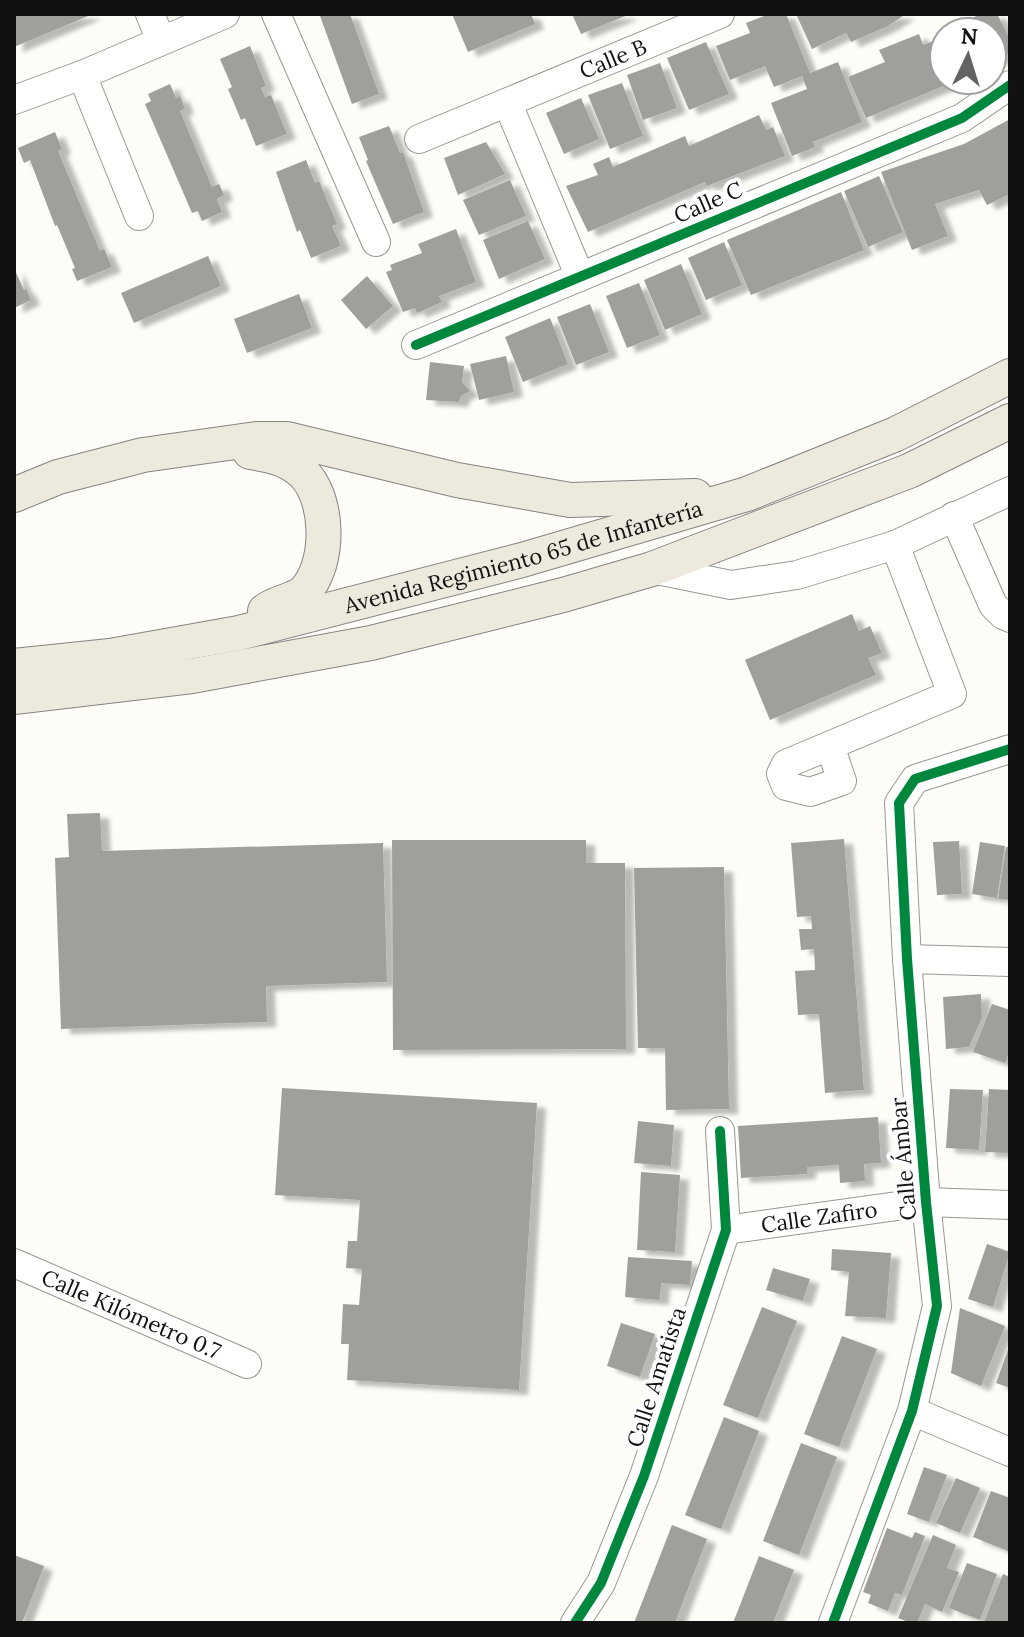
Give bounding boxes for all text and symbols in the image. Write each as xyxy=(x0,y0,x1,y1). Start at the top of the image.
north arrow xyxy=(928,16,1008,96)
text: N xyxy=(960,21,979,51)
street label: Calle B xyxy=(575,32,651,85)
street label: Calle C xyxy=(669,175,747,229)
street label: Avenida Regimiento 65 de Infantería xyxy=(340,494,706,620)
street label: Calle Ámbar xyxy=(884,1096,922,1222)
street label: Calle Zafiro xyxy=(759,1195,879,1239)
street label: Calle Kilómetro 0.7 xyxy=(37,1263,225,1365)
street label: Calle Amatista xyxy=(620,1303,692,1451)

